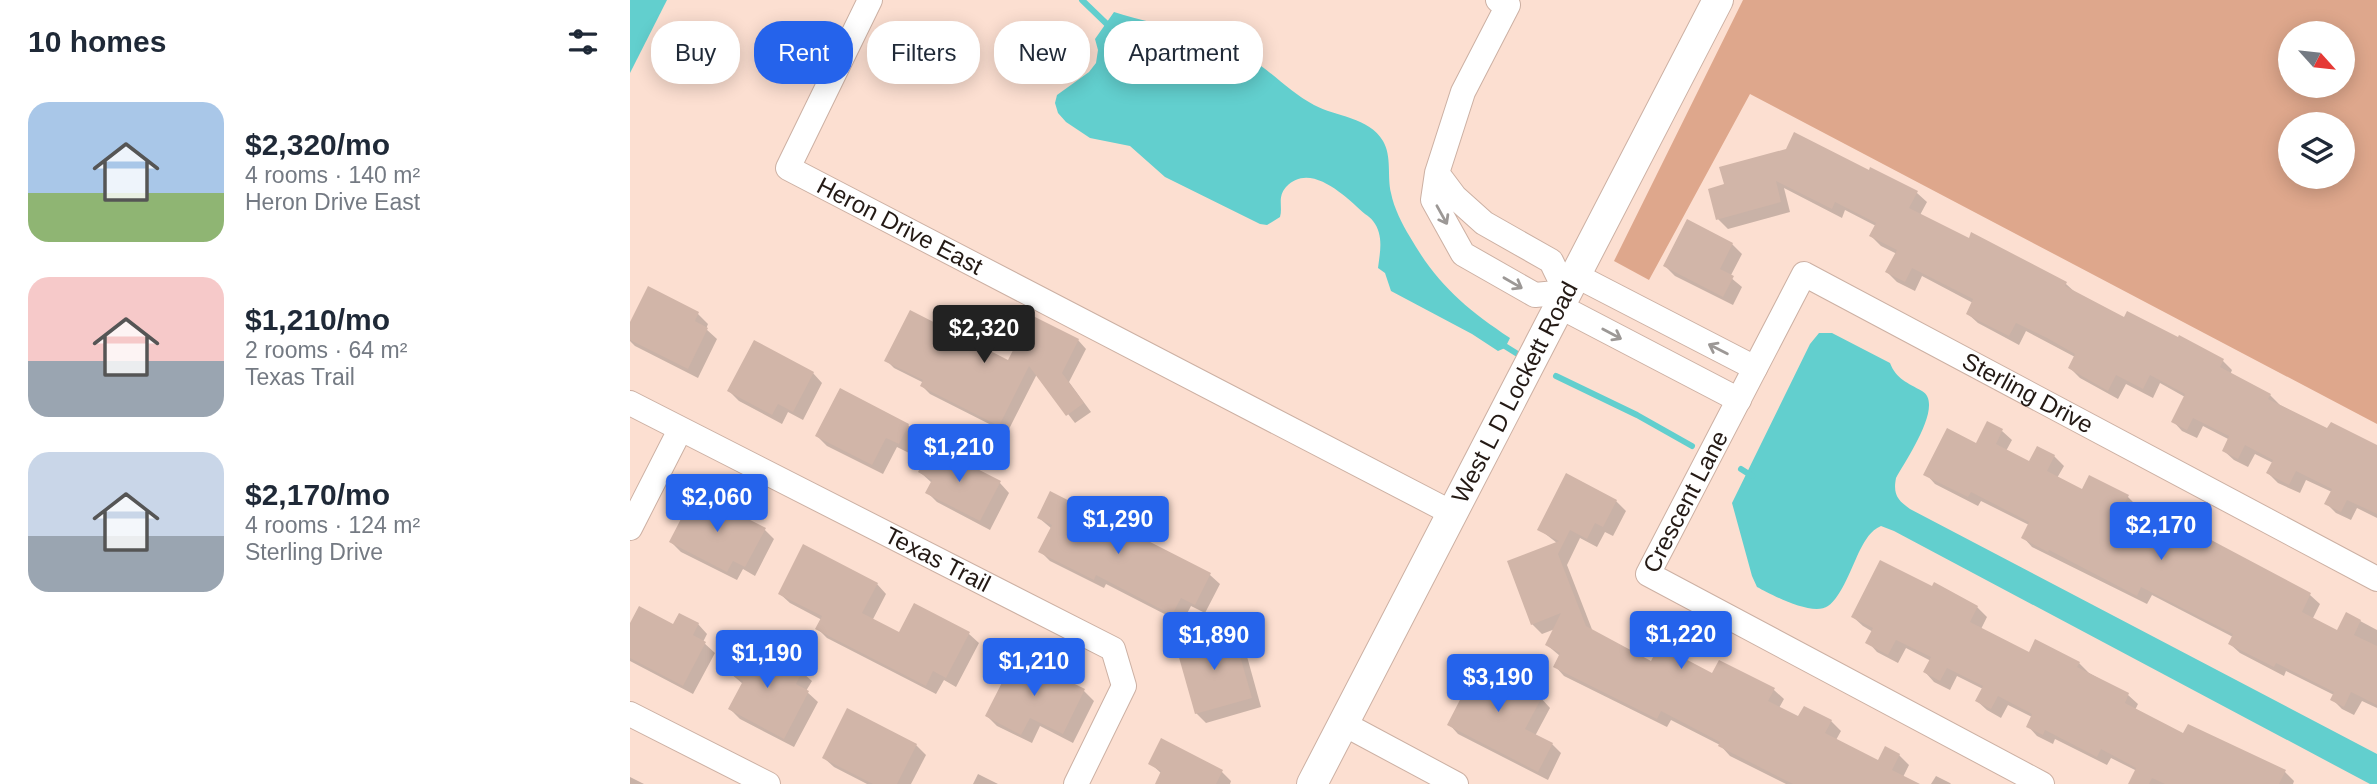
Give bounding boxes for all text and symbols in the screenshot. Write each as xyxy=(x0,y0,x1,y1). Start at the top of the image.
chip: Buy xyxy=(651,21,740,84)
chip: Rent xyxy=(754,21,853,84)
chip: Filters xyxy=(867,21,980,84)
chip: New xyxy=(994,21,1090,84)
chip: Apartment xyxy=(1104,21,1263,84)
north arrow xyxy=(2278,21,2356,98)
map controls xyxy=(2278,21,2355,189)
icon: filters xyxy=(564,23,602,61)
text: 10 homes xyxy=(28,25,166,58)
button: layers xyxy=(2278,112,2355,189)
text: $2,320/mo xyxy=(245,128,390,161)
icon: home xyxy=(84,130,168,214)
text: 4 rooms · 140 m² xyxy=(245,162,420,188)
street label: Heron Drive East xyxy=(813,172,988,280)
text: Heron Drive East xyxy=(245,189,420,215)
one-way arrow xyxy=(1436,204,1449,225)
one-way arrow xyxy=(1502,276,1522,290)
street label: West L D Lockett Road xyxy=(1446,277,1583,507)
text: $1,210/mo xyxy=(245,303,390,336)
icon: home xyxy=(84,305,168,389)
pin: $2,320 xyxy=(927,306,1041,365)
text: $2,320 xyxy=(949,315,1019,341)
one-way arrow xyxy=(1602,327,1622,341)
text: 2 rooms · 64 m² xyxy=(245,337,407,363)
one-way arrow xyxy=(1708,342,1729,356)
street label: Sterling Drive xyxy=(1958,347,2098,438)
text: Texas Trail xyxy=(245,364,355,390)
pin: $1,210 xyxy=(902,424,1016,484)
street label: Crescent Lane xyxy=(1637,426,1733,577)
text: $1,210 xyxy=(924,434,994,460)
pin: $2,060 xyxy=(660,475,774,534)
text: $2,170/mo xyxy=(245,478,390,511)
icon: home xyxy=(84,480,168,564)
text: $2,060 xyxy=(682,484,752,510)
pin: $1,290 xyxy=(1061,496,1175,556)
pin: $2,170 xyxy=(2104,503,2218,562)
text: $1,290 xyxy=(1083,506,1153,532)
text: 4 rooms · 124 m² xyxy=(245,512,420,538)
text: $2,170 xyxy=(2126,512,2196,538)
street label: Texas Trail xyxy=(880,521,995,597)
text: Sterling Drive xyxy=(245,539,383,565)
pin: $1,890 xyxy=(1157,612,1271,672)
pin: $1,220 xyxy=(1624,612,1738,671)
text: $1,220 xyxy=(1646,621,1716,647)
text: $1,890 xyxy=(1179,622,1249,648)
pin: $1,190 xyxy=(710,630,824,690)
pin: $1,210 xyxy=(977,638,1091,698)
text: $1,190 xyxy=(732,640,802,666)
text: $1,210 xyxy=(999,648,1069,674)
pin: $3,190 xyxy=(1441,654,1555,714)
text: $3,190 xyxy=(1463,664,1533,690)

